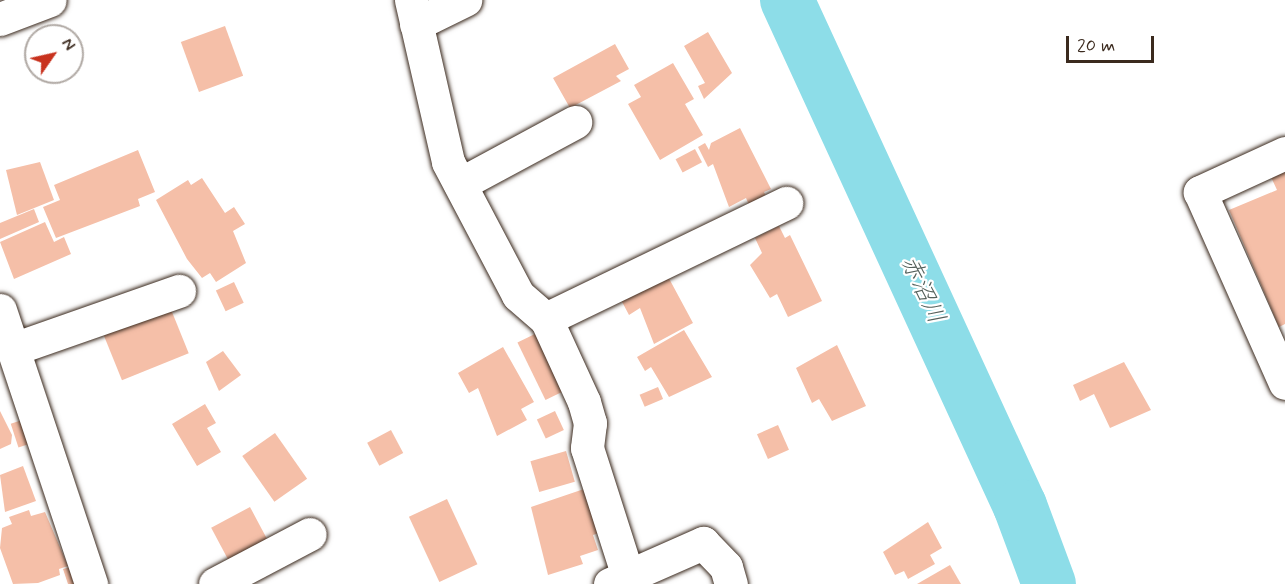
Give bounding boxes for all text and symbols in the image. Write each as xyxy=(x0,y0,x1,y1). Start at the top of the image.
north arrow xyxy=(24,24,84,84)
scale bar xyxy=(1069,24,1158,62)
text: N xyxy=(56,34,79,55)
text: 20 m xyxy=(1077,34,1115,58)
water label: 赤沼川 xyxy=(894,251,950,329)

